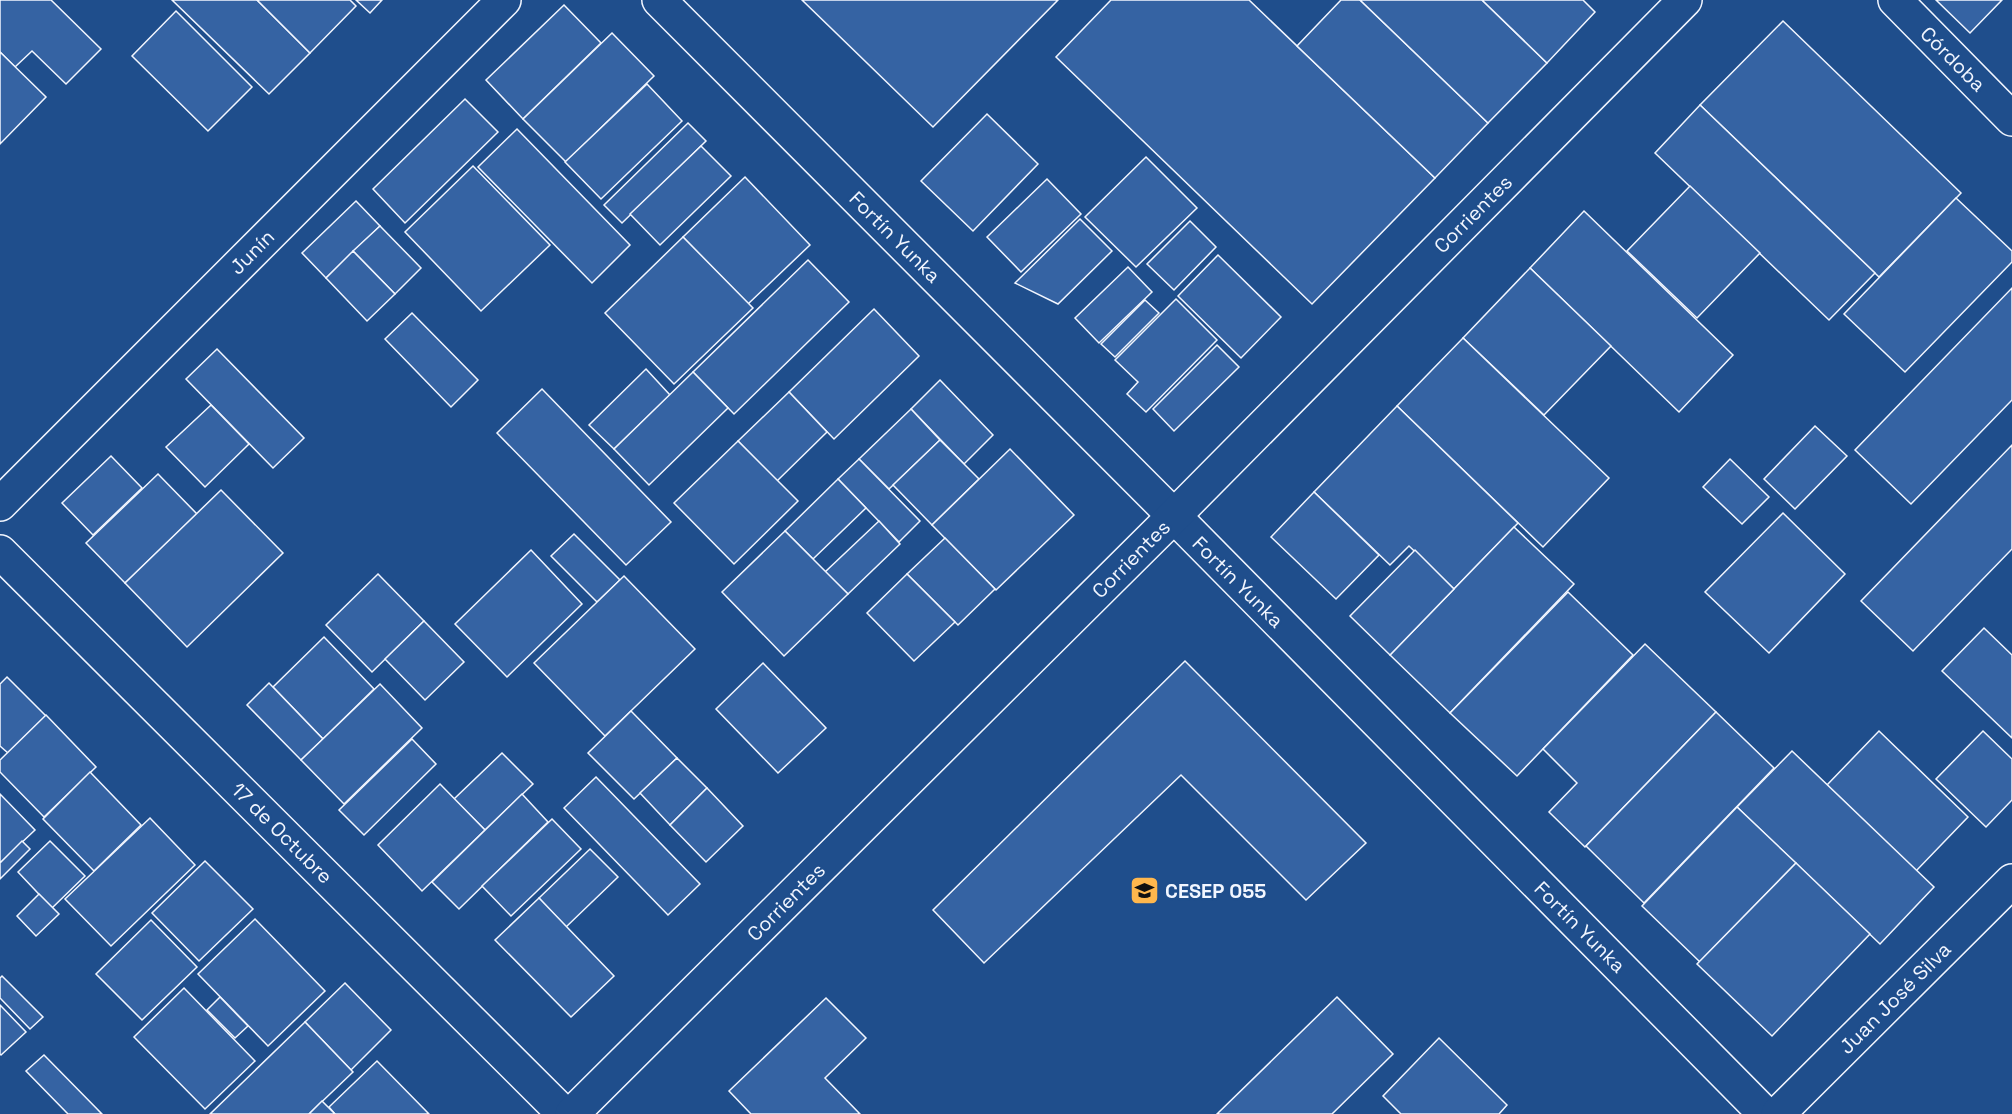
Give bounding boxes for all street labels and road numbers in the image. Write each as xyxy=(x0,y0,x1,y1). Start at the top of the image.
street label: Córdoba xyxy=(1915,21,1991,97)
street label: Corrientes xyxy=(1428,169,1518,259)
street label: Fortín Yunka xyxy=(844,186,946,288)
street label: Junín xyxy=(224,224,280,280)
street label: Corrientes xyxy=(1086,514,1176,604)
street label: Fortín Yunka xyxy=(1187,531,1289,633)
street label: 17 de Octubre xyxy=(226,777,338,889)
street label: Corrientes xyxy=(741,857,831,947)
street label: Fortín Yunka xyxy=(1529,876,1631,978)
street label: Juan José Silva xyxy=(1834,937,1956,1059)

